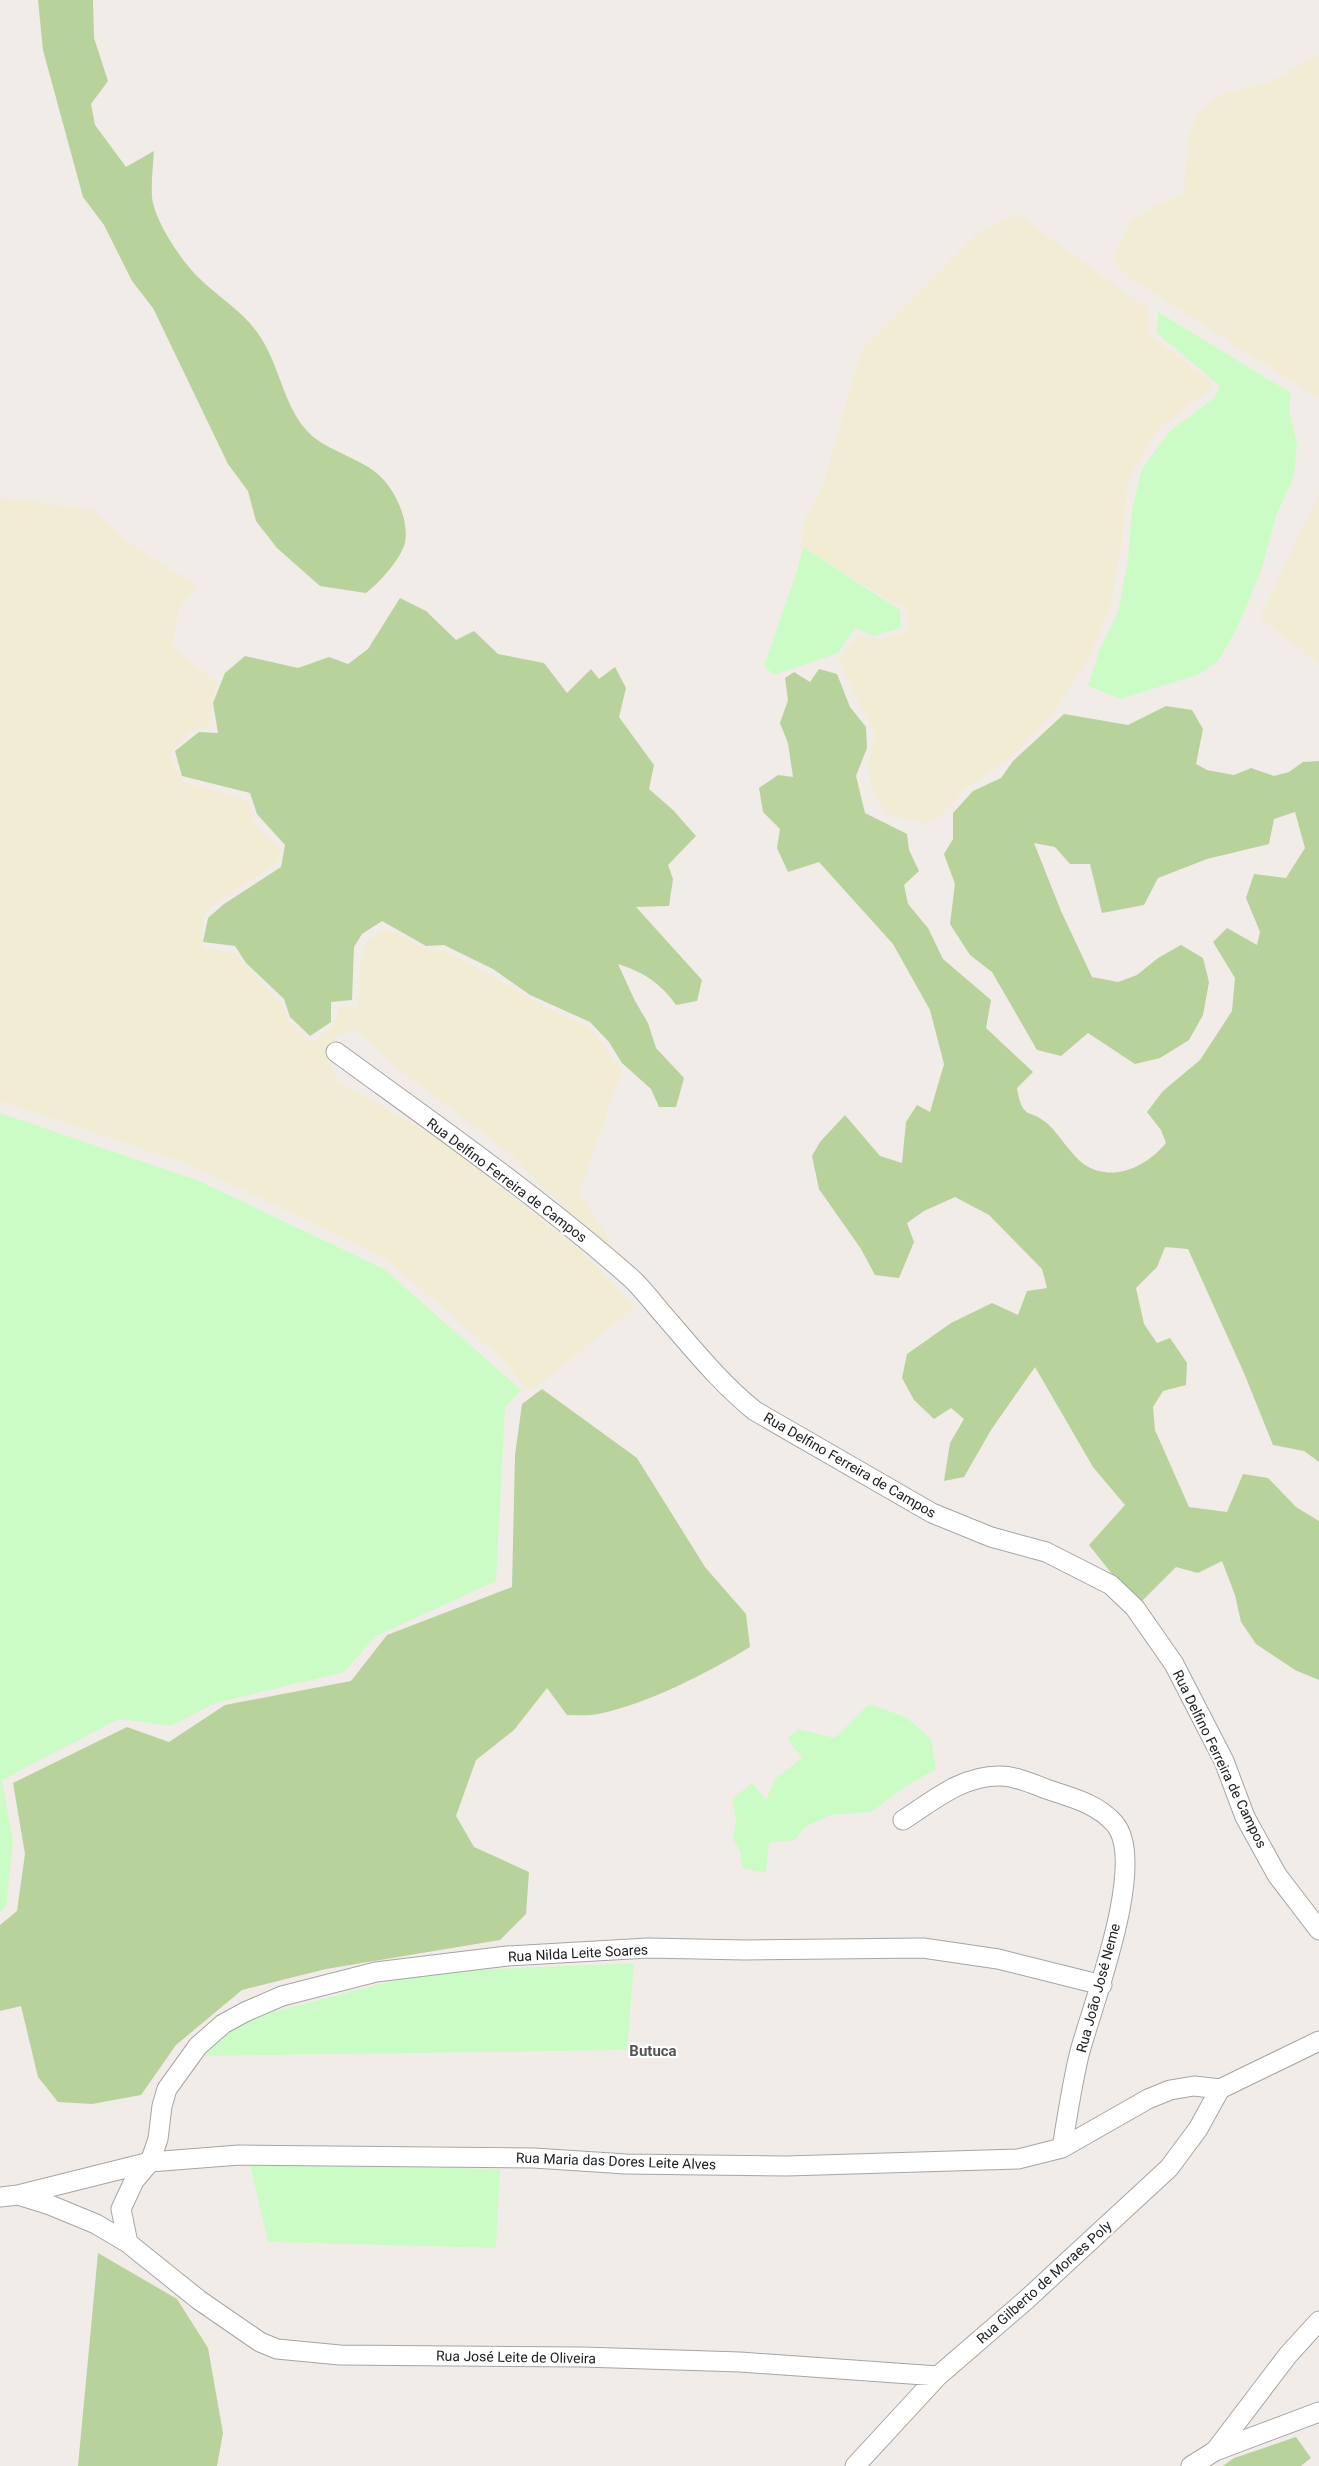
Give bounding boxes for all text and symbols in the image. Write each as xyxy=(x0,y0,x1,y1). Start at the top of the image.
street label: Rua Delfino Ferreira de Campos xyxy=(424,1115,590,1245)
street label: Rua Delfino Ferreira de Campos xyxy=(761,1409,939,1521)
street label: Rua Delfino Ferreira de Campos xyxy=(1170,1667,1270,1851)
street label: Rua João José Neme xyxy=(1073,1922,1123,2054)
street label: Rua Nilda Leite Soares xyxy=(508,1941,648,1965)
district label: Butuca xyxy=(629,2042,677,2060)
street label: Rua Maria das Dores Leite Alves xyxy=(516,2150,716,2172)
street label: Rua Gilberto de Moraes Poly xyxy=(973,2217,1115,2347)
street label: Rua José Leite de Oliveira xyxy=(436,2348,596,2366)

